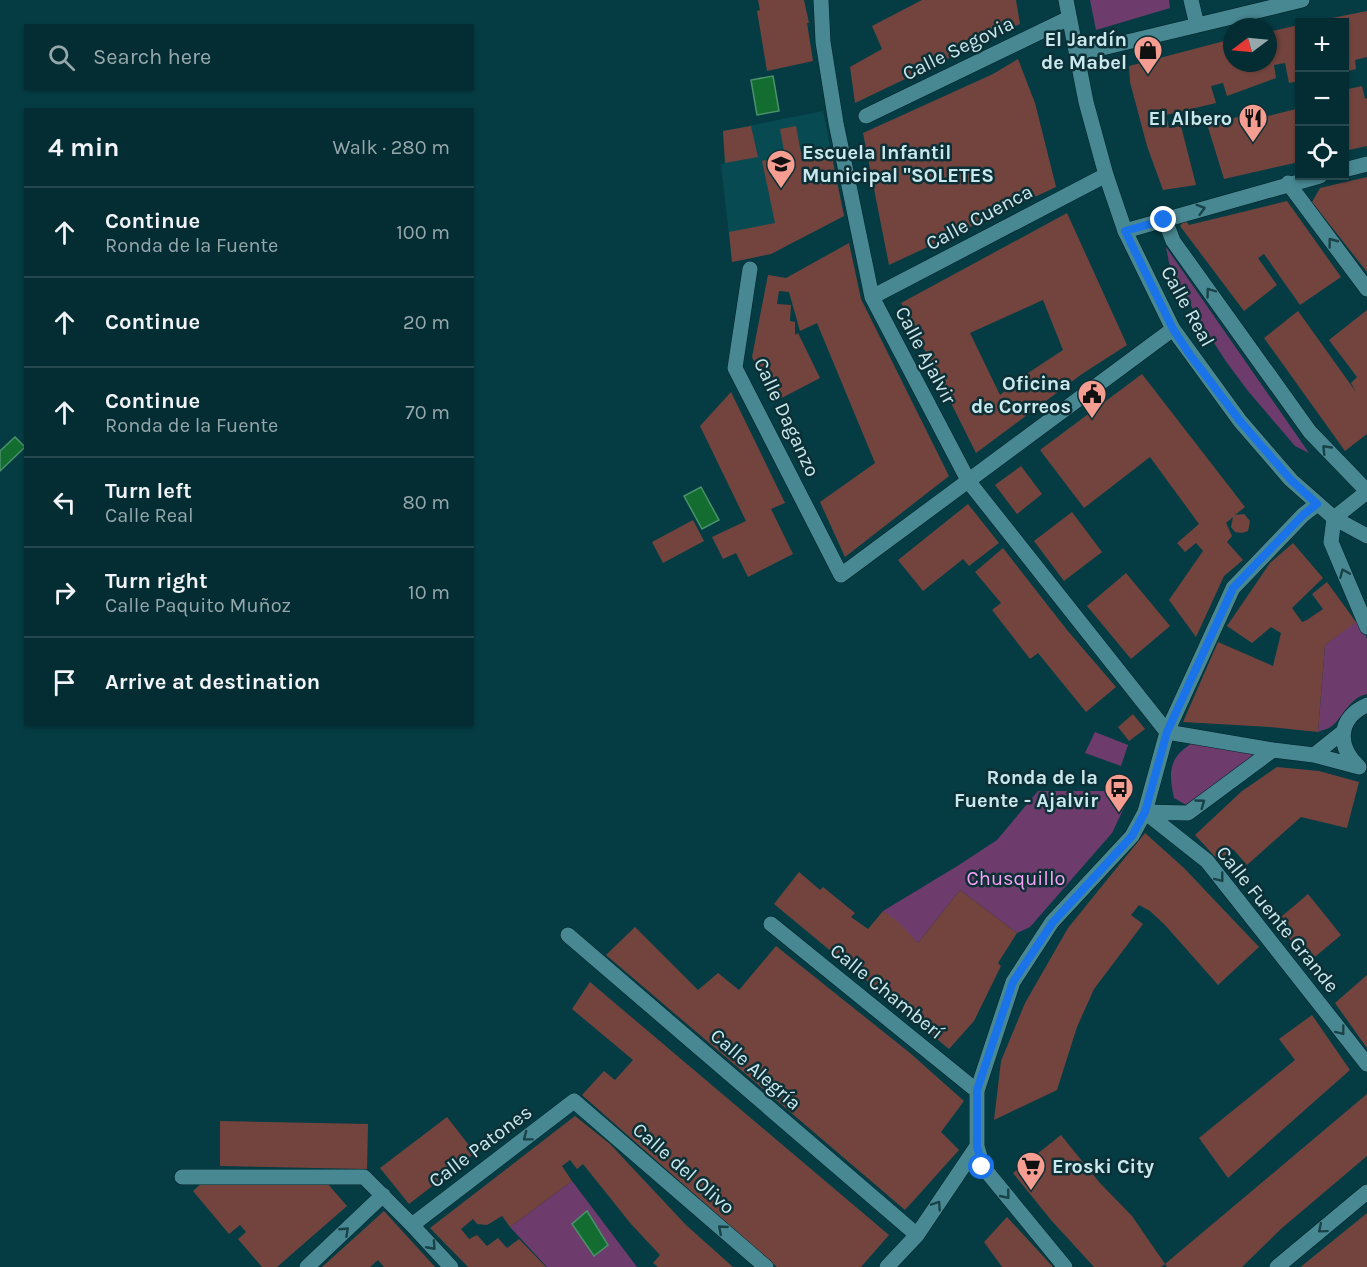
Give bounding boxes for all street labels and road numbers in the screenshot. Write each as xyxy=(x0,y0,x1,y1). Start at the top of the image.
street label: Calle Segovia xyxy=(899,12,1018,85)
street label: Calle Cuenca xyxy=(922,180,1037,255)
street label: Calle Real xyxy=(1156,262,1219,351)
street label: Calle Ajalvir xyxy=(890,303,961,409)
street label: Calle Daganzo xyxy=(749,354,824,480)
street label: Calle Fuente Grande xyxy=(1211,841,1344,997)
street label: Calle Chamberí xyxy=(825,939,948,1044)
street label: Calle Alegría xyxy=(706,1024,806,1115)
street label: Calle Patones xyxy=(424,1100,536,1193)
street label: Calle del Olivo xyxy=(628,1118,739,1219)

